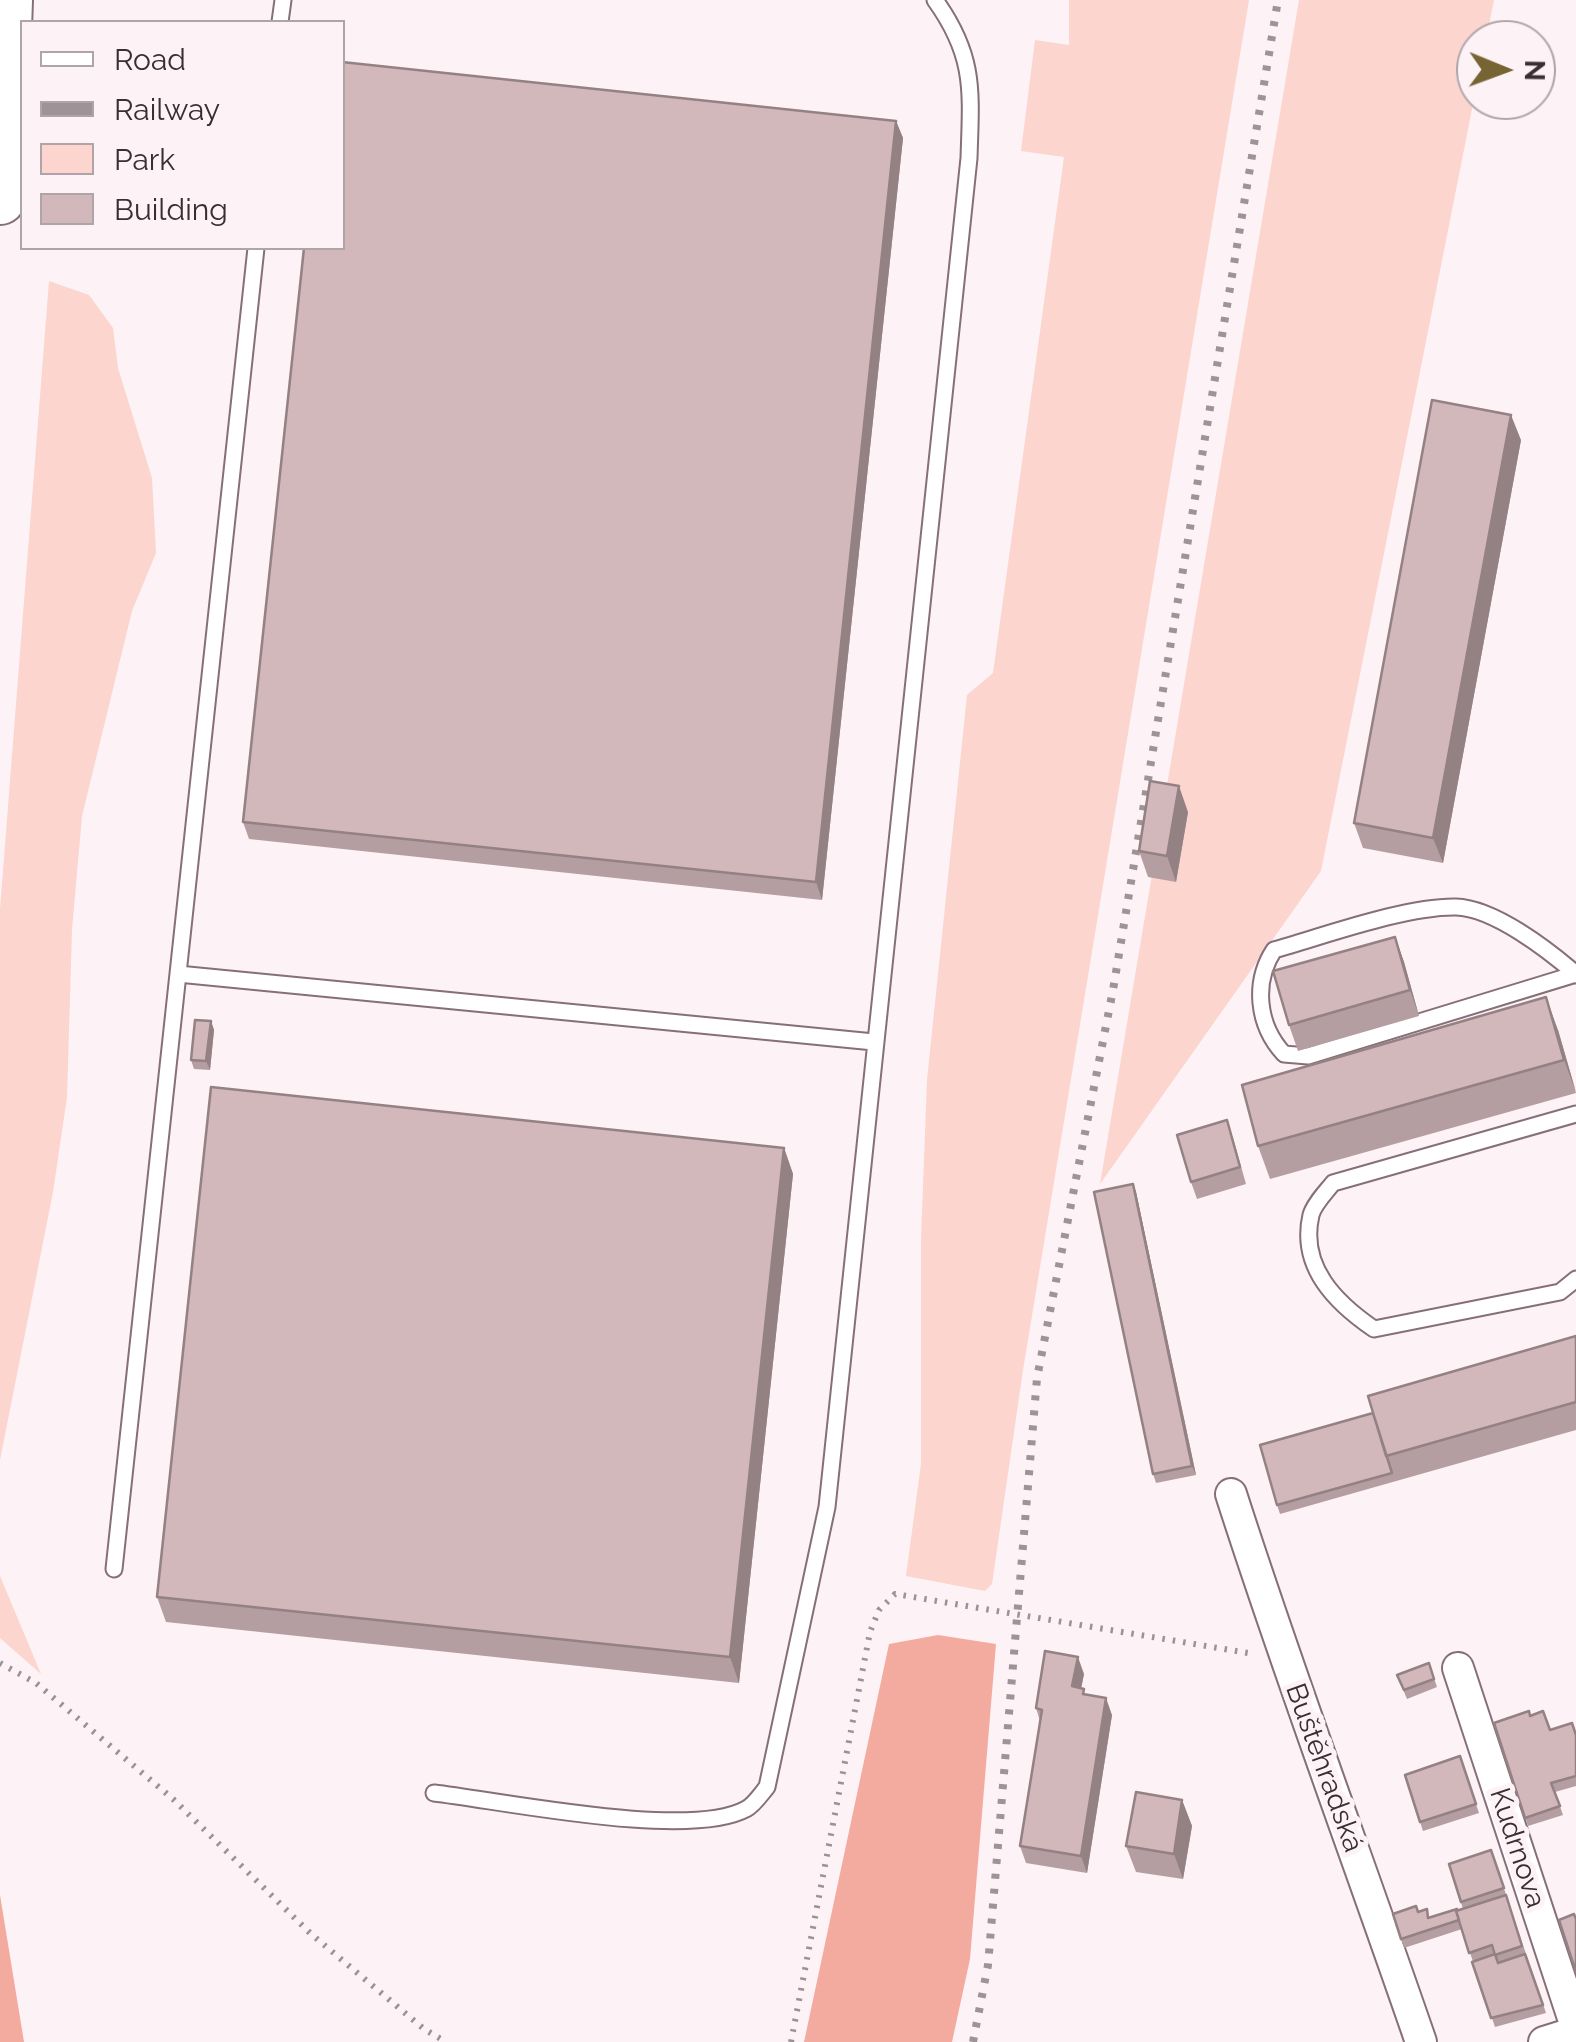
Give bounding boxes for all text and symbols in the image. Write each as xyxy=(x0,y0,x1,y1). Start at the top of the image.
legend xyxy=(20,20,345,250)
north arrow xyxy=(1456,20,1556,120)
text: Road xyxy=(114,42,186,77)
text: N xyxy=(1518,60,1551,81)
text: Railway xyxy=(114,92,220,127)
text: Park xyxy=(114,142,175,177)
text: Building xyxy=(114,192,228,227)
street label: Buštěhradská xyxy=(1278,1679,1370,1857)
street label: Kudrnova xyxy=(1482,1784,1552,1912)

